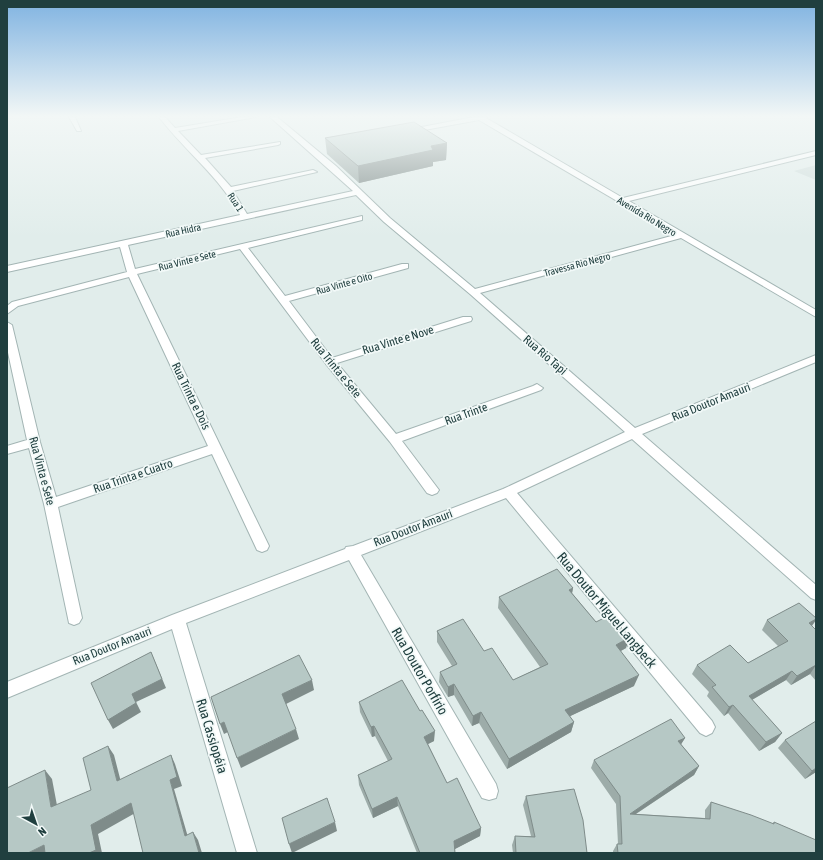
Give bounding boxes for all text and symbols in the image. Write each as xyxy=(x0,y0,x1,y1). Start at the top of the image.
street label: Rua 1 xyxy=(225,191,246,214)
street label: Avenida Rio Negro xyxy=(615,194,679,239)
street label: Rua Hidra xyxy=(164,221,202,240)
street label: Rua Vinte e Sete xyxy=(157,248,217,273)
street label: Travessa Rio Negro xyxy=(543,250,612,279)
street label: Rua Vinte e Oito xyxy=(315,270,374,297)
street label: Rua Vinte e Nove xyxy=(361,323,435,357)
street label: Rua Rio Tapi xyxy=(520,332,570,378)
street label: Rua Trinta e Sete xyxy=(308,335,364,401)
street label: Rua Trinta e Dois xyxy=(169,360,213,432)
street label: Rua Doutor Amauri xyxy=(670,380,752,424)
street label: Rua Trinte xyxy=(443,400,489,428)
street label: Rua Vinta e Sete xyxy=(26,435,58,507)
street label: Rua Trinta e Cuatro xyxy=(92,456,175,496)
street label: Rua Doutor Amauri xyxy=(371,506,455,550)
street label: Rua Doutor Miguel Langbeck xyxy=(554,549,660,671)
street label: Rua Doutor Amauri xyxy=(71,624,153,668)
street label: Rua Doutor Porfírio xyxy=(389,624,451,718)
street label: Rua Cassiopéia xyxy=(193,697,231,775)
north arrow xyxy=(16,804,56,844)
text: N xyxy=(36,825,49,838)

